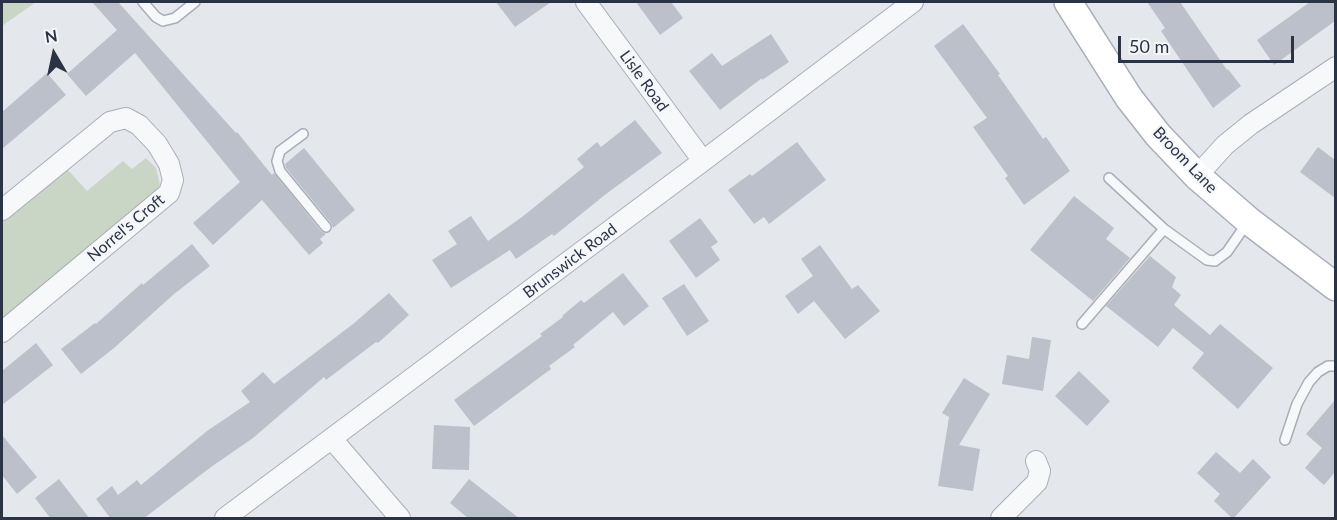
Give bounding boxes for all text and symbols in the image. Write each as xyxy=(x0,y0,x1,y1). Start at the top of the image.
north arrow xyxy=(24,24,84,84)
scale bar xyxy=(1121,24,1296,62)
text: N xyxy=(44,25,59,46)
text: 50 m xyxy=(1129,35,1169,57)
street label: Lisle Road xyxy=(615,47,673,115)
street label: Broom Lane xyxy=(1149,123,1221,197)
street label: Norrel's Croft xyxy=(84,190,168,266)
street label: Brunswick Road xyxy=(519,219,621,303)

